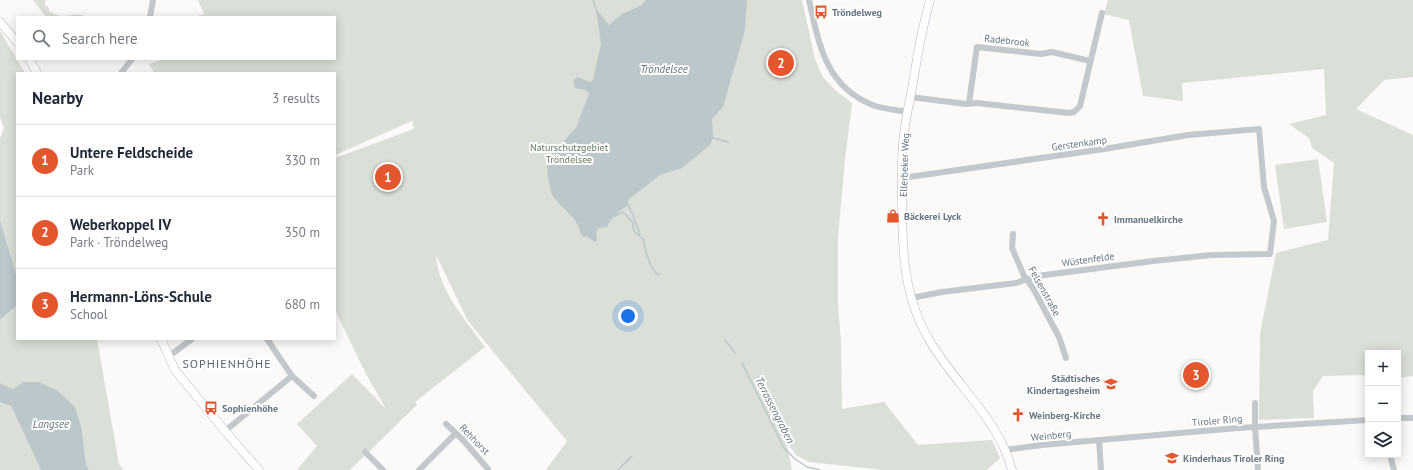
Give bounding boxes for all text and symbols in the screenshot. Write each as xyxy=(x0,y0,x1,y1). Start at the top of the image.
bus stop icon: Tröndelweg xyxy=(813,4,829,20)
place label: Tröndelweg xyxy=(832,6,882,19)
search box xyxy=(16,16,336,60)
icon: search xyxy=(30,27,52,49)
text: Search here xyxy=(62,29,138,48)
street label: Radebrook xyxy=(984,32,1030,49)
pin: 2 xyxy=(768,48,794,78)
water label: Tröndelsee xyxy=(640,62,688,76)
text: Nearby xyxy=(32,87,83,109)
text: 3 results xyxy=(272,90,320,107)
street label: Ellerbeker Weg xyxy=(897,133,912,197)
street label: Gerstenkamp xyxy=(1050,133,1108,154)
park label: Naturschutzgebiet Tröndelsee xyxy=(530,141,609,166)
text: Untere Feldscheide xyxy=(70,143,193,162)
text: 1 xyxy=(41,152,49,169)
text: 330 m xyxy=(285,152,320,169)
text: Park xyxy=(70,162,94,179)
pin: 1 xyxy=(375,162,401,192)
shop icon: Bäckerei Lyck xyxy=(885,208,901,224)
place label: Bäckerei Lyck xyxy=(904,210,961,223)
church icon: Immanuelkirche xyxy=(1095,211,1111,227)
place label: Immanuelkirche xyxy=(1114,213,1183,226)
text: Weberkoppel IV xyxy=(70,215,171,234)
text: 2 xyxy=(41,224,49,241)
text: 350 m xyxy=(285,224,320,241)
text: Park · Tröndelweg xyxy=(70,234,168,251)
street label: Wüstenfelde xyxy=(1061,249,1115,270)
street label: Felsenstraße xyxy=(1026,264,1064,318)
text: Hermann-Löns-Schule xyxy=(70,287,212,306)
text: 3 xyxy=(41,296,49,313)
text: 680 m xyxy=(285,296,320,313)
text: School xyxy=(70,306,108,323)
your location xyxy=(618,306,638,326)
map controls xyxy=(1365,350,1401,458)
button: + xyxy=(1365,350,1401,386)
district label: SOPHIENHÖHE xyxy=(182,356,272,371)
pin: 3 xyxy=(1183,360,1209,390)
place label: Städtisches Kindertagesheim xyxy=(1027,372,1100,397)
water label: Terrassengraben xyxy=(752,374,798,446)
school or university icon: Städtisches Kindertagesheim xyxy=(1103,376,1119,392)
button: − xyxy=(1365,386,1401,422)
bus stop icon: Sophienhöhe xyxy=(203,400,219,416)
place label: Sophienhöhe xyxy=(222,402,278,415)
church icon: Weinberg-Kirche xyxy=(1010,407,1026,423)
place label: Weinberg-Kirche xyxy=(1029,409,1100,422)
street label: Tiroler Ring xyxy=(1191,412,1243,429)
water label: Langsee xyxy=(33,417,69,431)
street label: Rehhorst xyxy=(457,421,493,458)
button: layers xyxy=(1365,422,1401,458)
street label: Weinberg xyxy=(1030,427,1072,444)
school or university icon: Kinderhaus Tiroler Ring xyxy=(1164,450,1180,466)
place label: Kinderhaus Tiroler Ring xyxy=(1183,452,1284,465)

